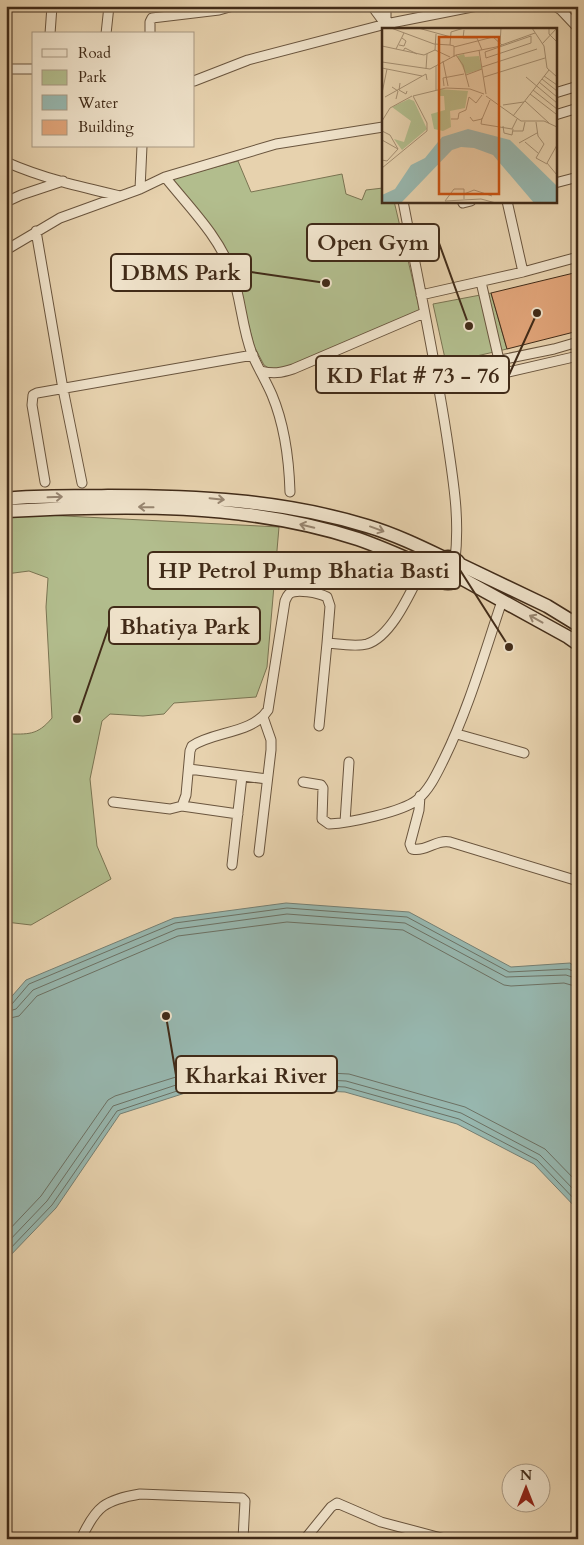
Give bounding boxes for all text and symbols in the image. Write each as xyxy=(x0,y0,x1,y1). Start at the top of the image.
inset map xyxy=(382,28,556,202)
legend xyxy=(32,32,195,148)
text: Road xyxy=(78,43,111,63)
text: Park xyxy=(78,67,107,87)
text: Water xyxy=(77,93,119,113)
text: Building xyxy=(78,117,134,137)
callout: Open Gym xyxy=(307,224,439,261)
text: Open Gym xyxy=(317,228,430,258)
callout: DBMS Park xyxy=(111,254,251,291)
text: DBMS Park xyxy=(121,258,241,288)
callout: KD Flat # 73 - 76 xyxy=(316,356,509,393)
text: KD Flat # 73 - 76 xyxy=(326,361,500,391)
one-way arrow xyxy=(47,492,63,501)
one-way arrow xyxy=(209,494,225,504)
one-way arrow xyxy=(138,502,154,512)
one-way arrow xyxy=(300,521,316,530)
one-way arrow xyxy=(368,525,384,534)
callout: HP Petrol Pump Bhatia Basti xyxy=(148,552,460,589)
text: HP Petrol Pump Bhatia Basti xyxy=(158,556,450,586)
callout: Bhatiya Park xyxy=(109,607,260,644)
text: Bhatiya Park xyxy=(120,612,250,642)
one-way arrow xyxy=(529,614,544,623)
callout: Kharkai River xyxy=(176,1056,337,1093)
text: Kharkai River xyxy=(185,1061,327,1091)
north arrow xyxy=(502,1462,552,1512)
text: N xyxy=(520,1466,532,1485)

